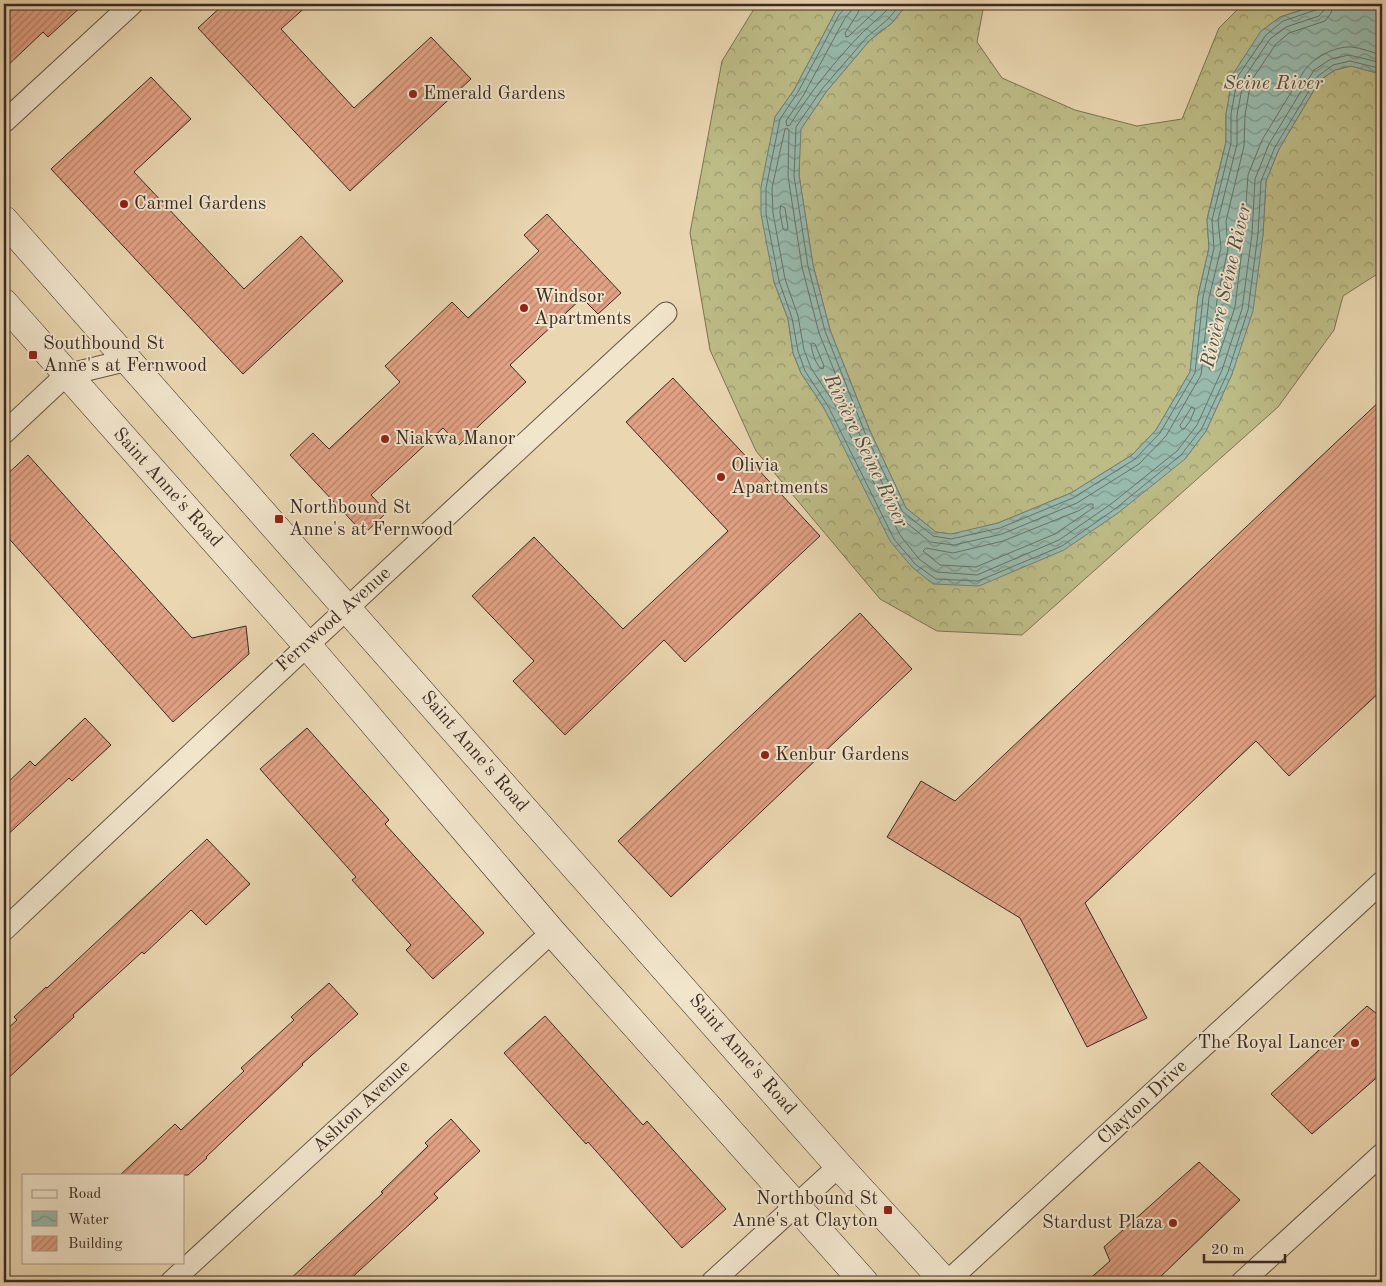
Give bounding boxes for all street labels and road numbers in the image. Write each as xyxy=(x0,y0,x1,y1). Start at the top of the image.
street label: Saint Anne's Road xyxy=(109,425,225,551)
street label: Fernwood Avenue xyxy=(273,564,395,676)
street label: Saint Anne's Road xyxy=(417,688,531,816)
street label: Saint Anne's Road xyxy=(685,991,799,1119)
street label: Ashton Avenue xyxy=(310,1057,414,1157)
street label: Clayton Drive xyxy=(1095,1057,1191,1149)

